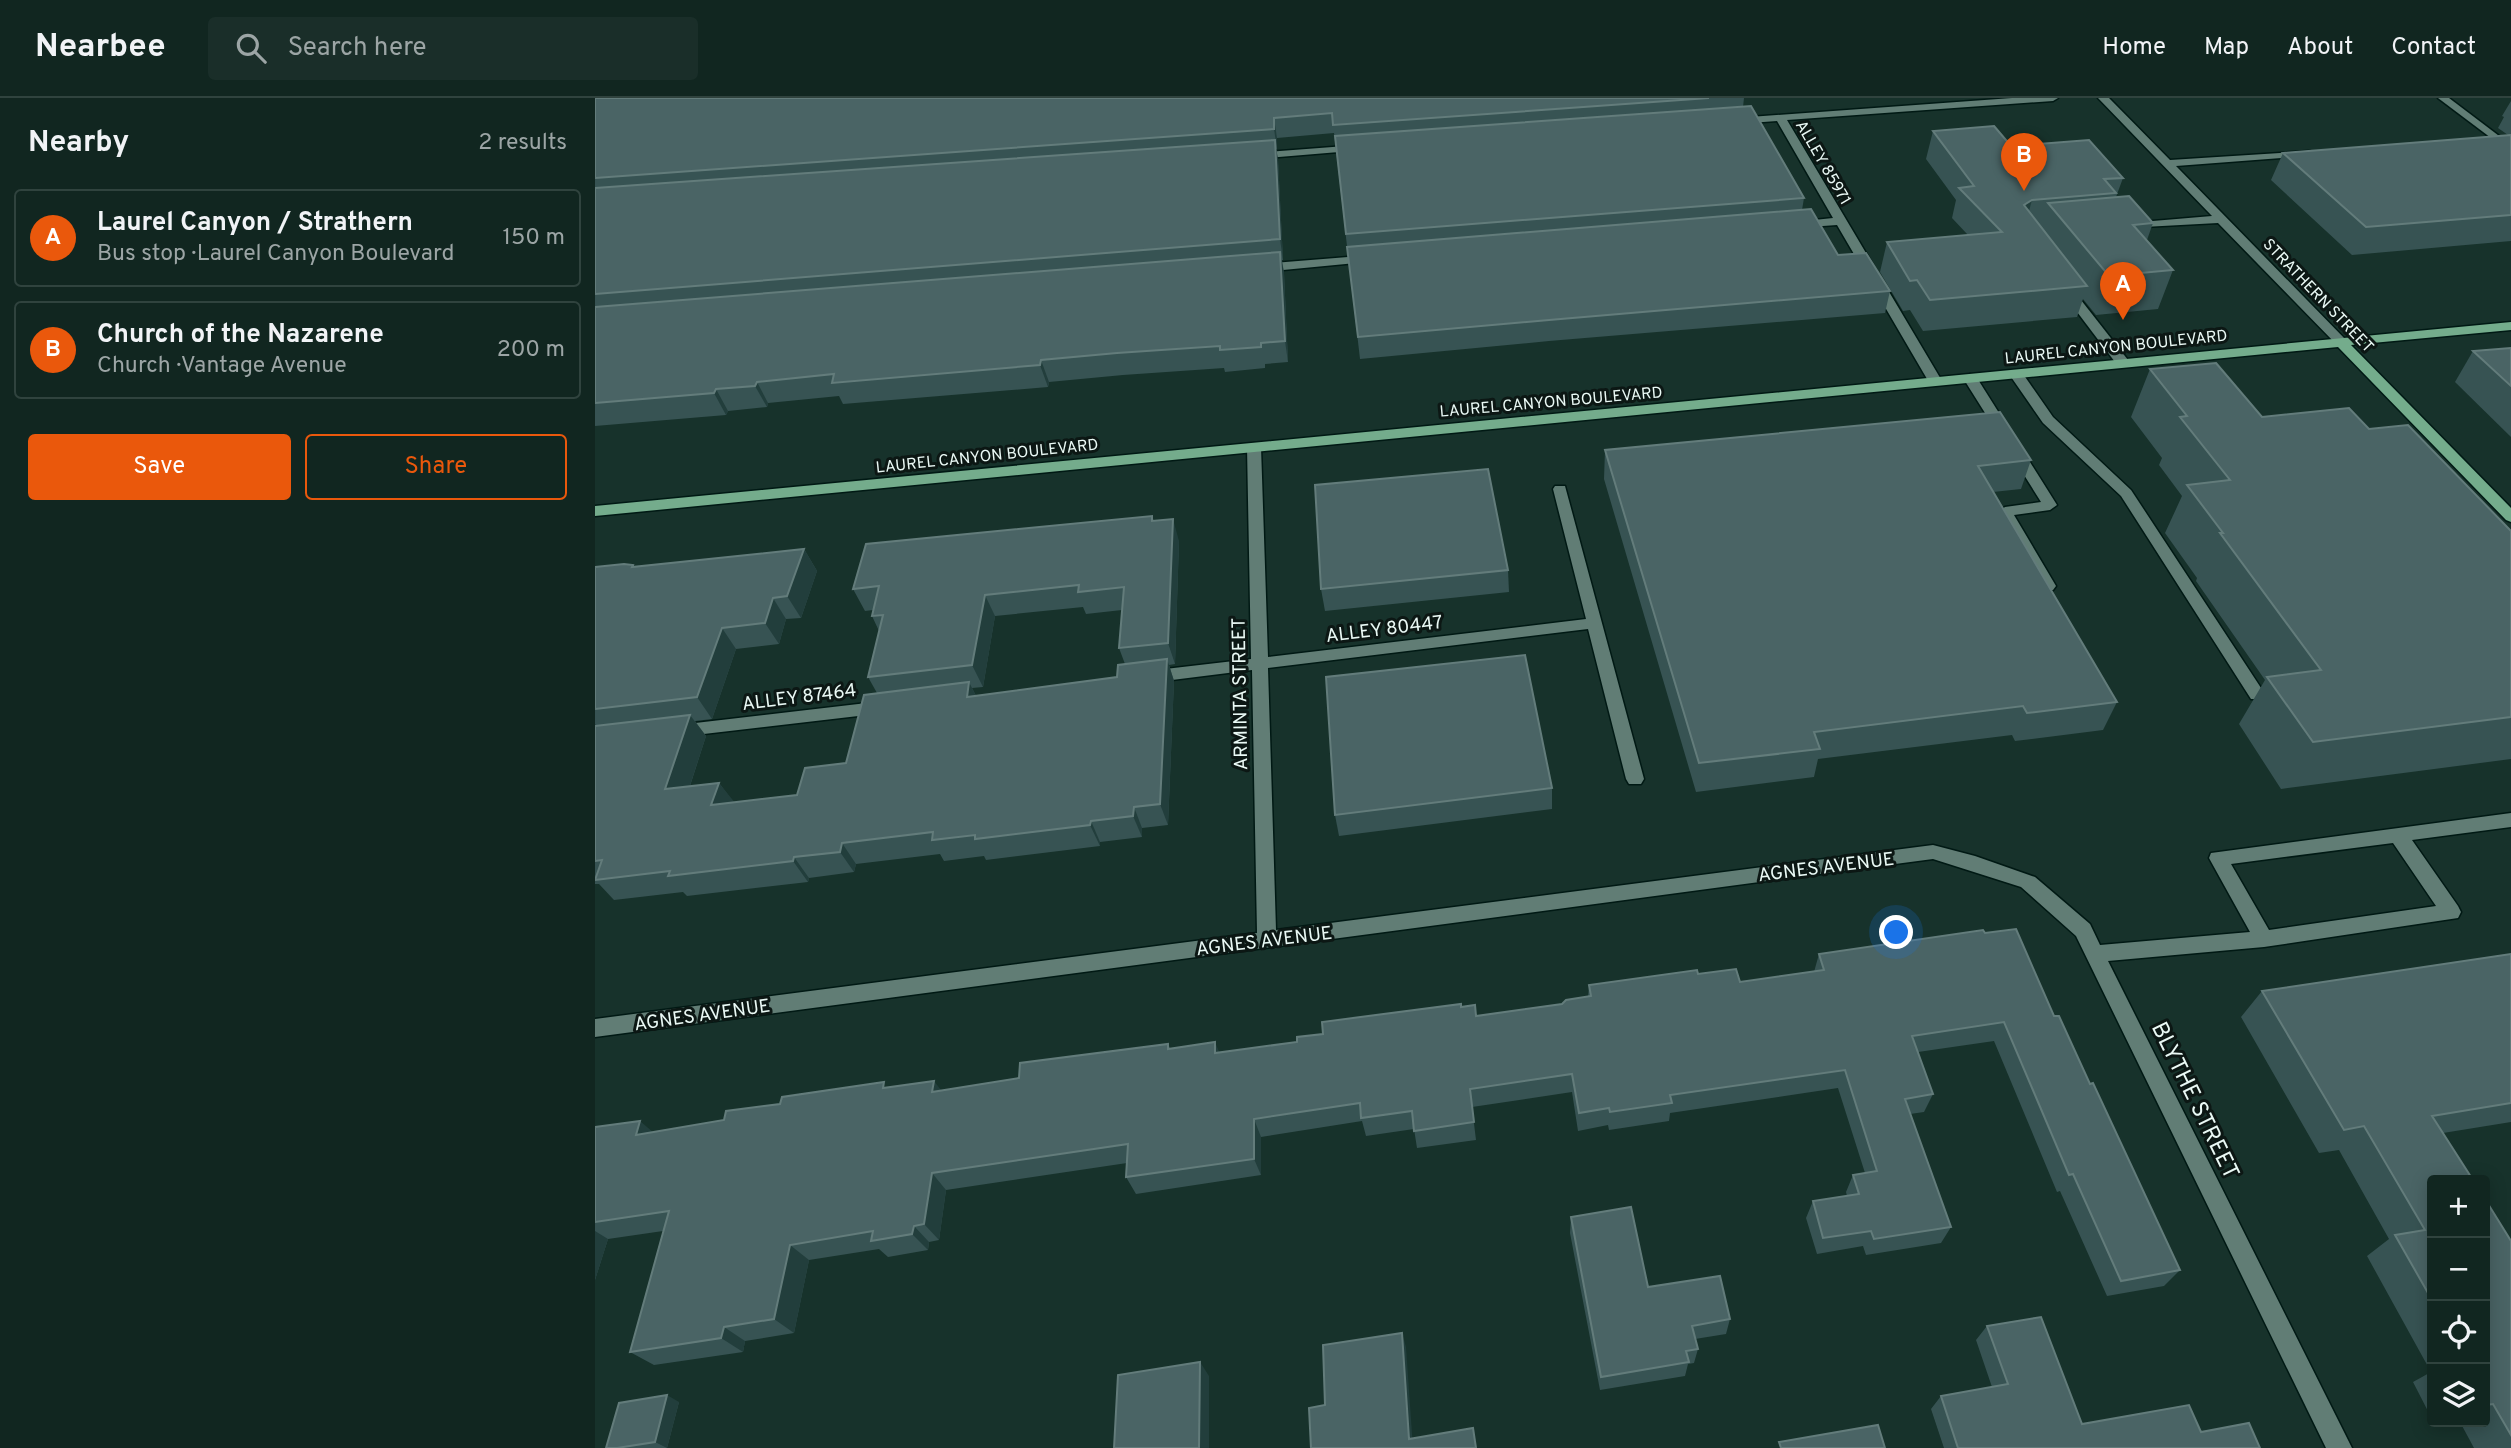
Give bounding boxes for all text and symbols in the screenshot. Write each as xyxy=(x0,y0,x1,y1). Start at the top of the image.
search box xyxy=(208,17,698,80)
text: Nearbee xyxy=(35,27,166,69)
icon: search xyxy=(232,29,270,67)
text: Search here xyxy=(288,32,427,65)
text: Home xyxy=(2102,33,2166,63)
text: Map xyxy=(2204,33,2249,63)
text: About xyxy=(2287,33,2353,63)
text: Contact xyxy=(2391,33,2476,63)
street label: ALLEY 85971 xyxy=(1790,117,1855,209)
text: Nearby xyxy=(28,125,129,162)
text: 2 results xyxy=(478,129,567,158)
pin: B xyxy=(2001,133,2047,191)
text: Laurel Canyon / Strathern xyxy=(97,207,413,240)
text: A xyxy=(45,224,61,253)
text: 150 m xyxy=(503,224,565,253)
street label: STRATHERN STREET xyxy=(2258,235,2377,358)
text: Bus stop · Laurel Canyon Boulevard xyxy=(97,240,454,269)
pin: A xyxy=(2100,262,2146,320)
text: Church of the Nazarene xyxy=(97,319,384,352)
street label: LAUREL CANYON BOULEVARD xyxy=(2004,326,2229,370)
text: B xyxy=(45,336,61,365)
text: 200 m xyxy=(497,336,565,365)
text: Church · Vantage Avenue xyxy=(97,352,347,381)
street label: LAUREL CANYON BOULEVARD xyxy=(1439,383,1664,423)
button: Save xyxy=(28,434,291,500)
button: Share xyxy=(305,434,567,500)
street label: LAUREL CANYON BOULEVARD xyxy=(875,435,1100,479)
street label: ALLEY 80447 xyxy=(1324,611,1444,649)
street label: ARMINTA STREET xyxy=(1228,617,1254,771)
street label: ALLEY 87464 xyxy=(741,679,858,717)
street label: AGNES AVENUE xyxy=(1757,848,1896,888)
your location xyxy=(1879,915,1913,949)
street label: AGNES AVENUE xyxy=(1195,922,1334,962)
street label: AGNES AVENUE xyxy=(633,995,772,1037)
street label: BLYTHE STREET xyxy=(2143,1018,2244,1185)
map controls xyxy=(2427,1175,2490,1427)
button: + xyxy=(2427,1175,2490,1238)
button: − xyxy=(2427,1238,2490,1301)
button: locate xyxy=(2427,1301,2490,1364)
button: layers xyxy=(2427,1364,2490,1427)

